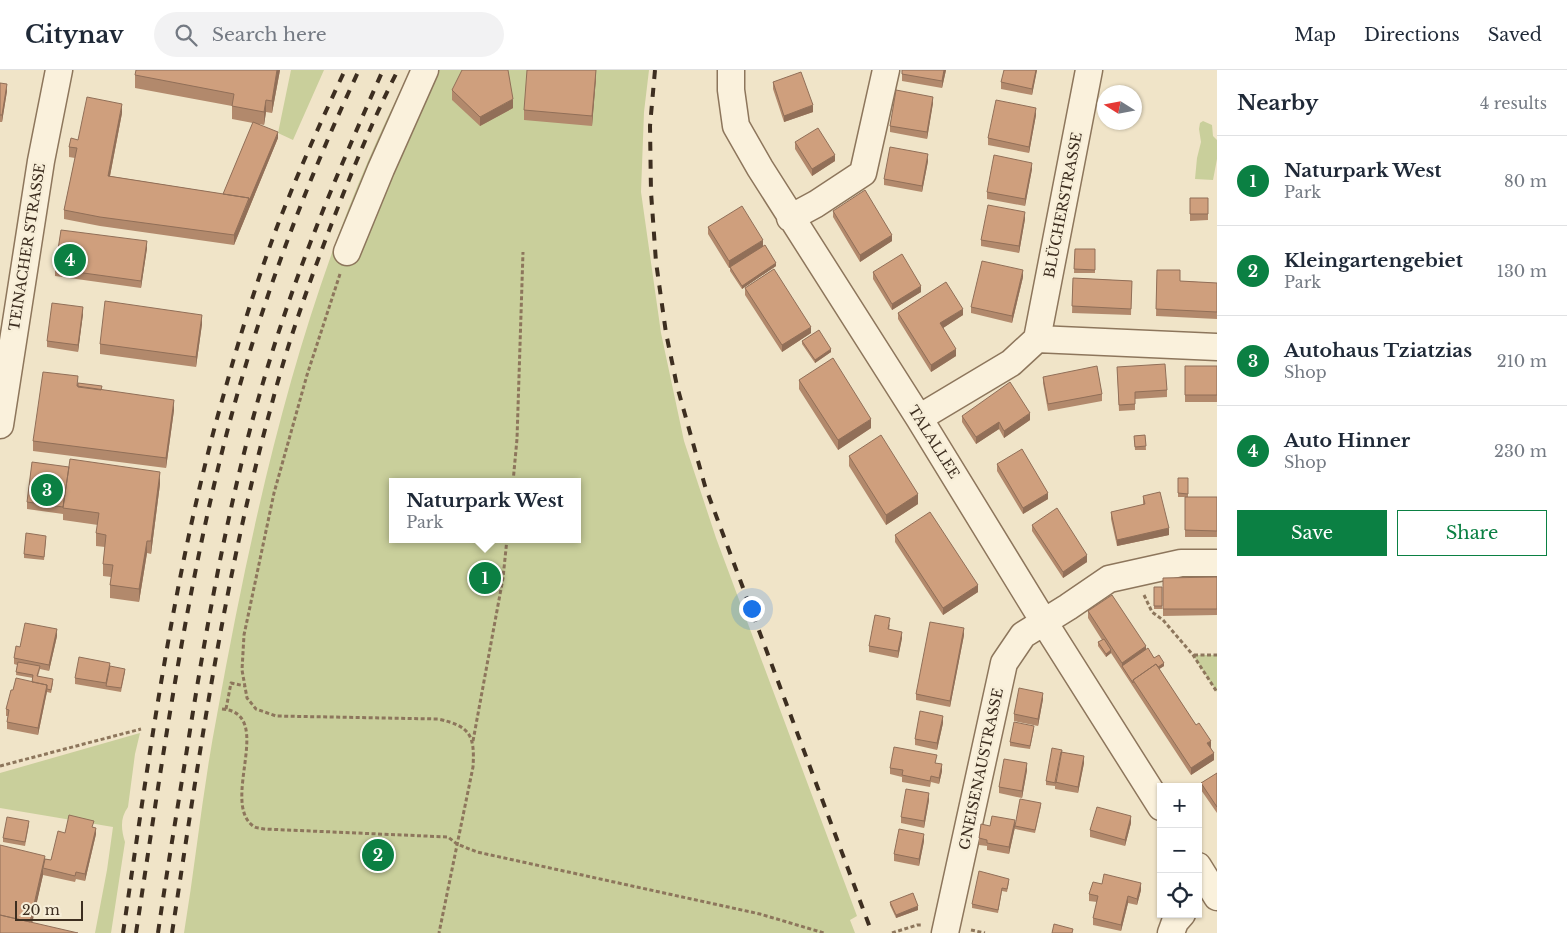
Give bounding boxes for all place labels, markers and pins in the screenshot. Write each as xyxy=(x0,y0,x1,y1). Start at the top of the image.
pin: 4 xyxy=(54,241,86,279)
pin: 3 xyxy=(31,471,63,509)
pin: 1 xyxy=(469,559,501,597)
pin: 2 xyxy=(362,836,394,874)

